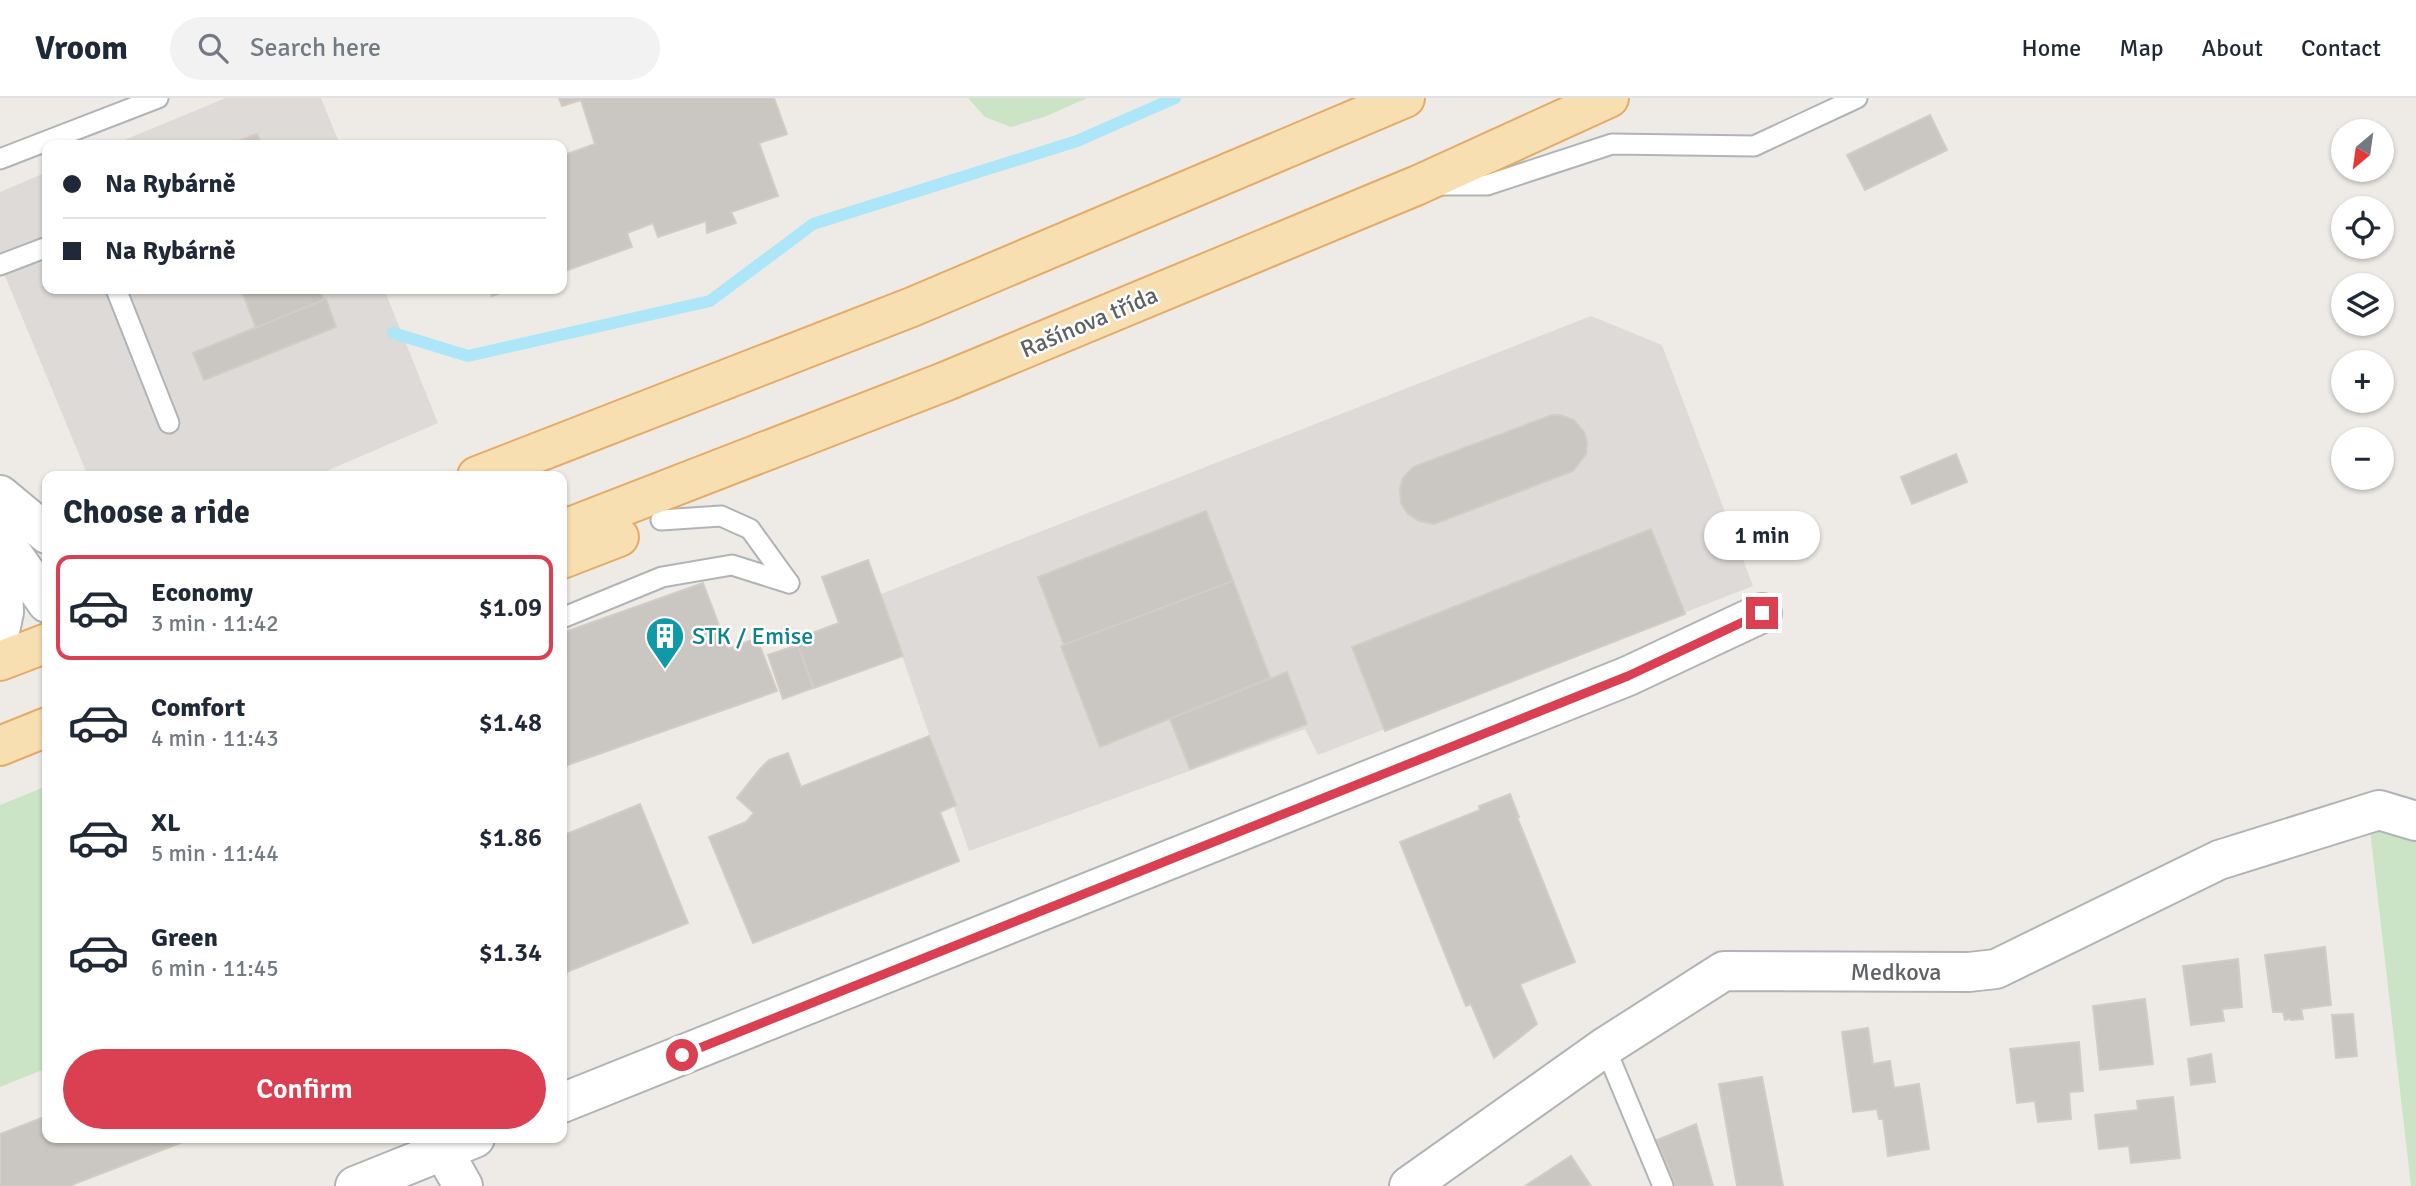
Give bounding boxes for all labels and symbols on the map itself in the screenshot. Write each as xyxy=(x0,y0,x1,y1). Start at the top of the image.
north arrow xyxy=(2331,119,2394,182)
street label: Rašínova třída xyxy=(1016,280,1162,364)
callout: 1 min xyxy=(1704,512,1820,560)
route end xyxy=(1746,597,1778,629)
building icon: STK / Emise xyxy=(644,615,686,670)
place label: STK / Emise xyxy=(692,621,813,651)
street label: Medkova xyxy=(1851,957,1941,987)
route start xyxy=(666,1039,698,1071)

